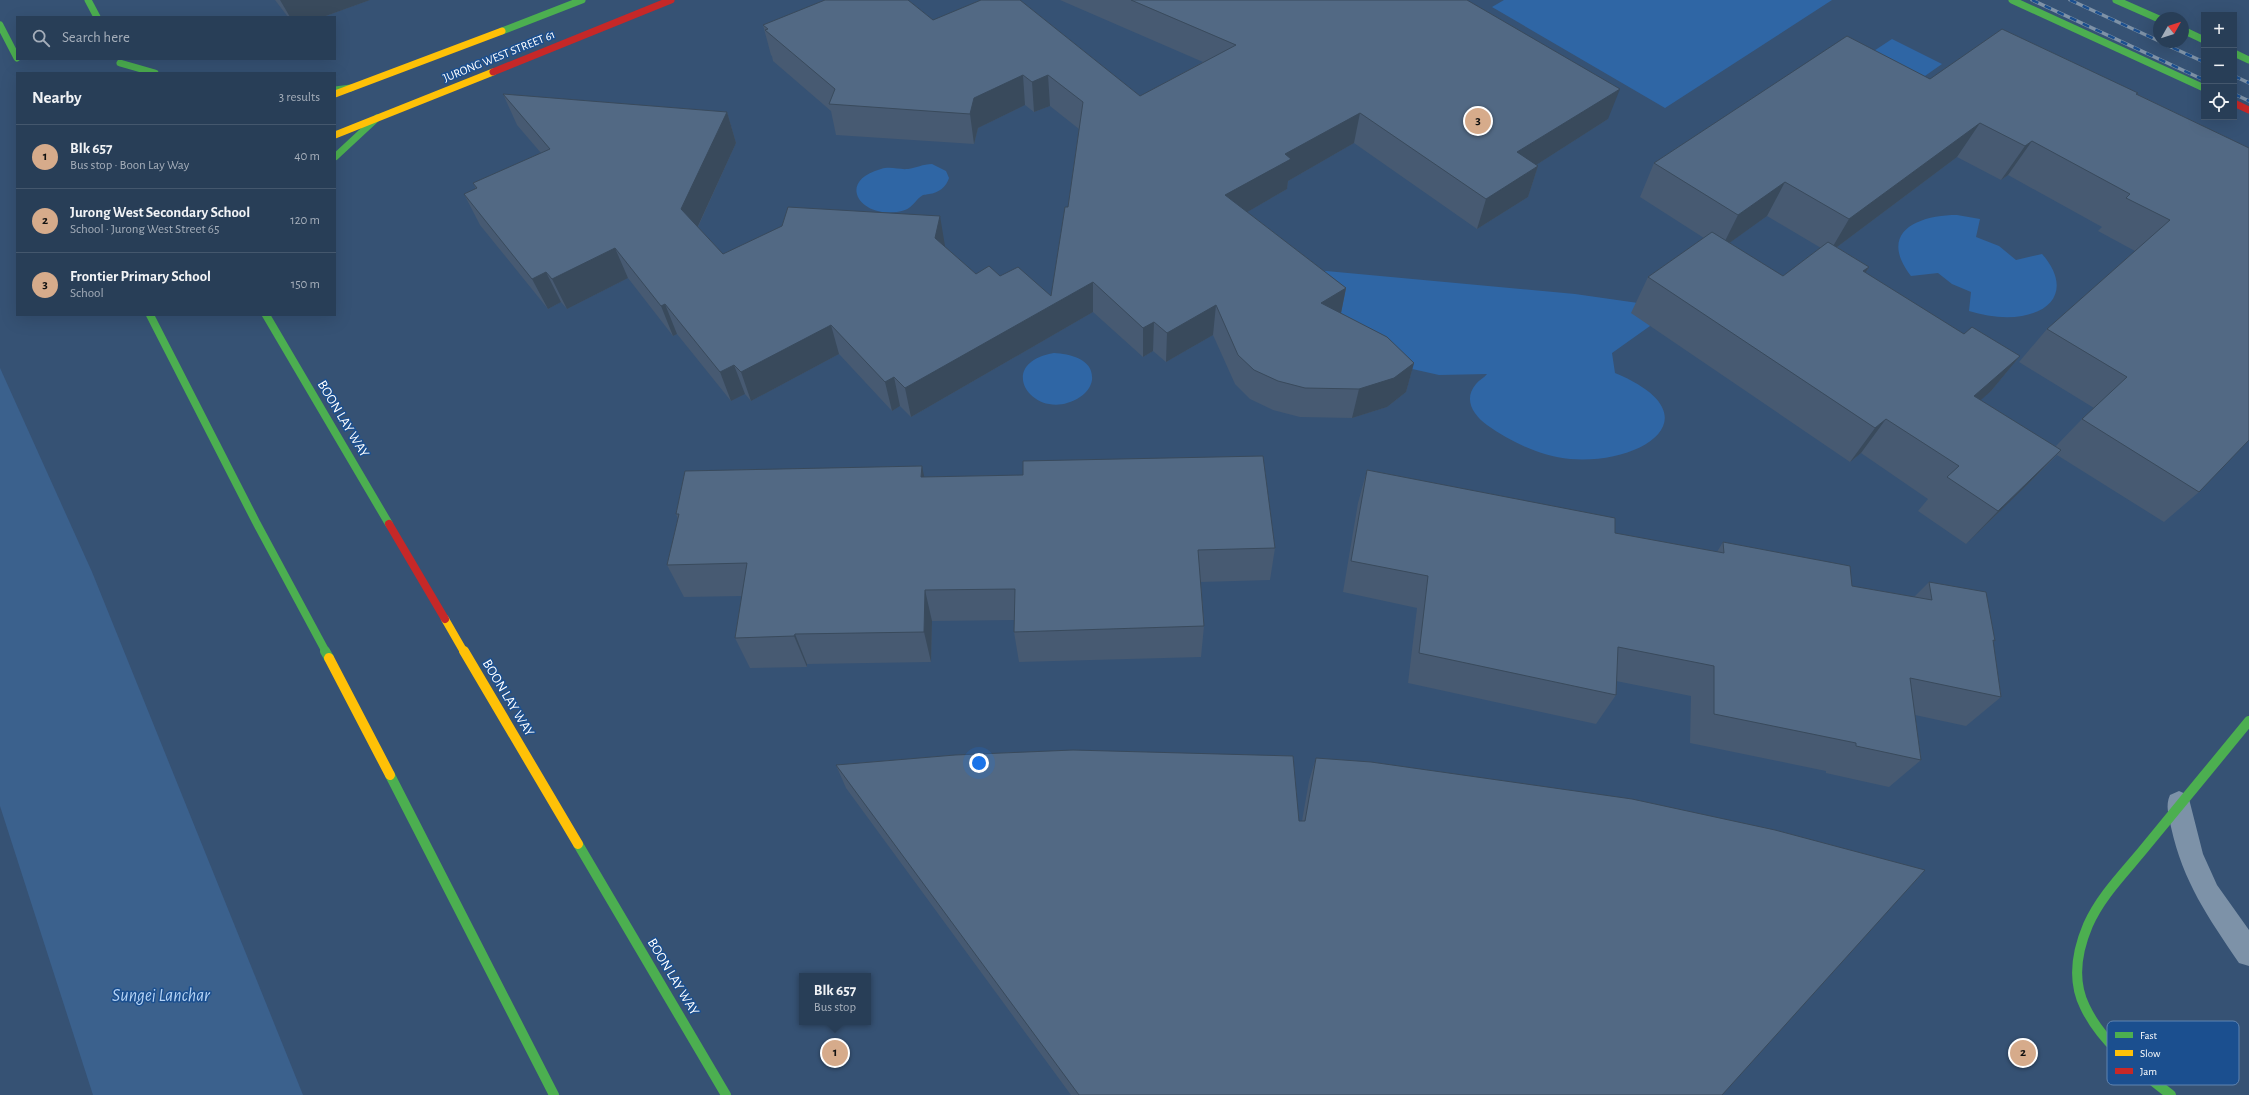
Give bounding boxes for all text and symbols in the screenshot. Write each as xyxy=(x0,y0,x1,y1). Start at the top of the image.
north arrow xyxy=(2153,12,2189,48)
map controls xyxy=(2201,12,2237,120)
button: + xyxy=(2201,12,2237,48)
search box xyxy=(16,16,336,60)
icon: search xyxy=(30,27,52,49)
street label: JURONG WEST STREET 61 xyxy=(441,28,557,84)
text: Search here xyxy=(62,30,130,45)
button: − xyxy=(2201,48,2237,84)
button: locate xyxy=(2201,84,2237,120)
text: Nearby xyxy=(32,89,82,106)
text: 3 results xyxy=(279,91,320,104)
pin: 3 xyxy=(1465,106,1491,136)
text: Blk 657 xyxy=(70,141,113,156)
text: 1 xyxy=(43,150,47,163)
text: 40 m xyxy=(294,150,320,163)
text: Bus stop · Boon Lay Way xyxy=(70,159,189,172)
text: Jurong West Secondary School xyxy=(70,205,250,220)
text: 2 xyxy=(42,214,48,227)
text: 120 m xyxy=(290,214,320,227)
text: School · Jurong West Street 65 xyxy=(70,223,219,236)
text: Frontier Primary School xyxy=(70,269,211,284)
text: 3 xyxy=(42,278,48,291)
text: 150 m xyxy=(291,278,320,291)
text: School xyxy=(70,287,104,300)
street label: BOON LAY WAY xyxy=(315,378,372,460)
street label: BOON LAY WAY xyxy=(480,657,537,739)
your location xyxy=(969,753,989,773)
street label: BOON LAY WAY xyxy=(645,936,702,1018)
popup xyxy=(799,973,871,1025)
text: Blk 657 xyxy=(814,983,856,998)
water label: Sungei Lanchar xyxy=(112,987,211,1005)
text: Bus stop xyxy=(814,1001,856,1014)
legend xyxy=(2107,1021,2239,1085)
text: Fast xyxy=(2140,1030,2158,1041)
pin: 1 xyxy=(822,1038,848,1068)
pin: 2 xyxy=(2010,1038,2036,1068)
text: Slow xyxy=(2140,1048,2161,1059)
text: Jam xyxy=(2140,1066,2157,1077)

